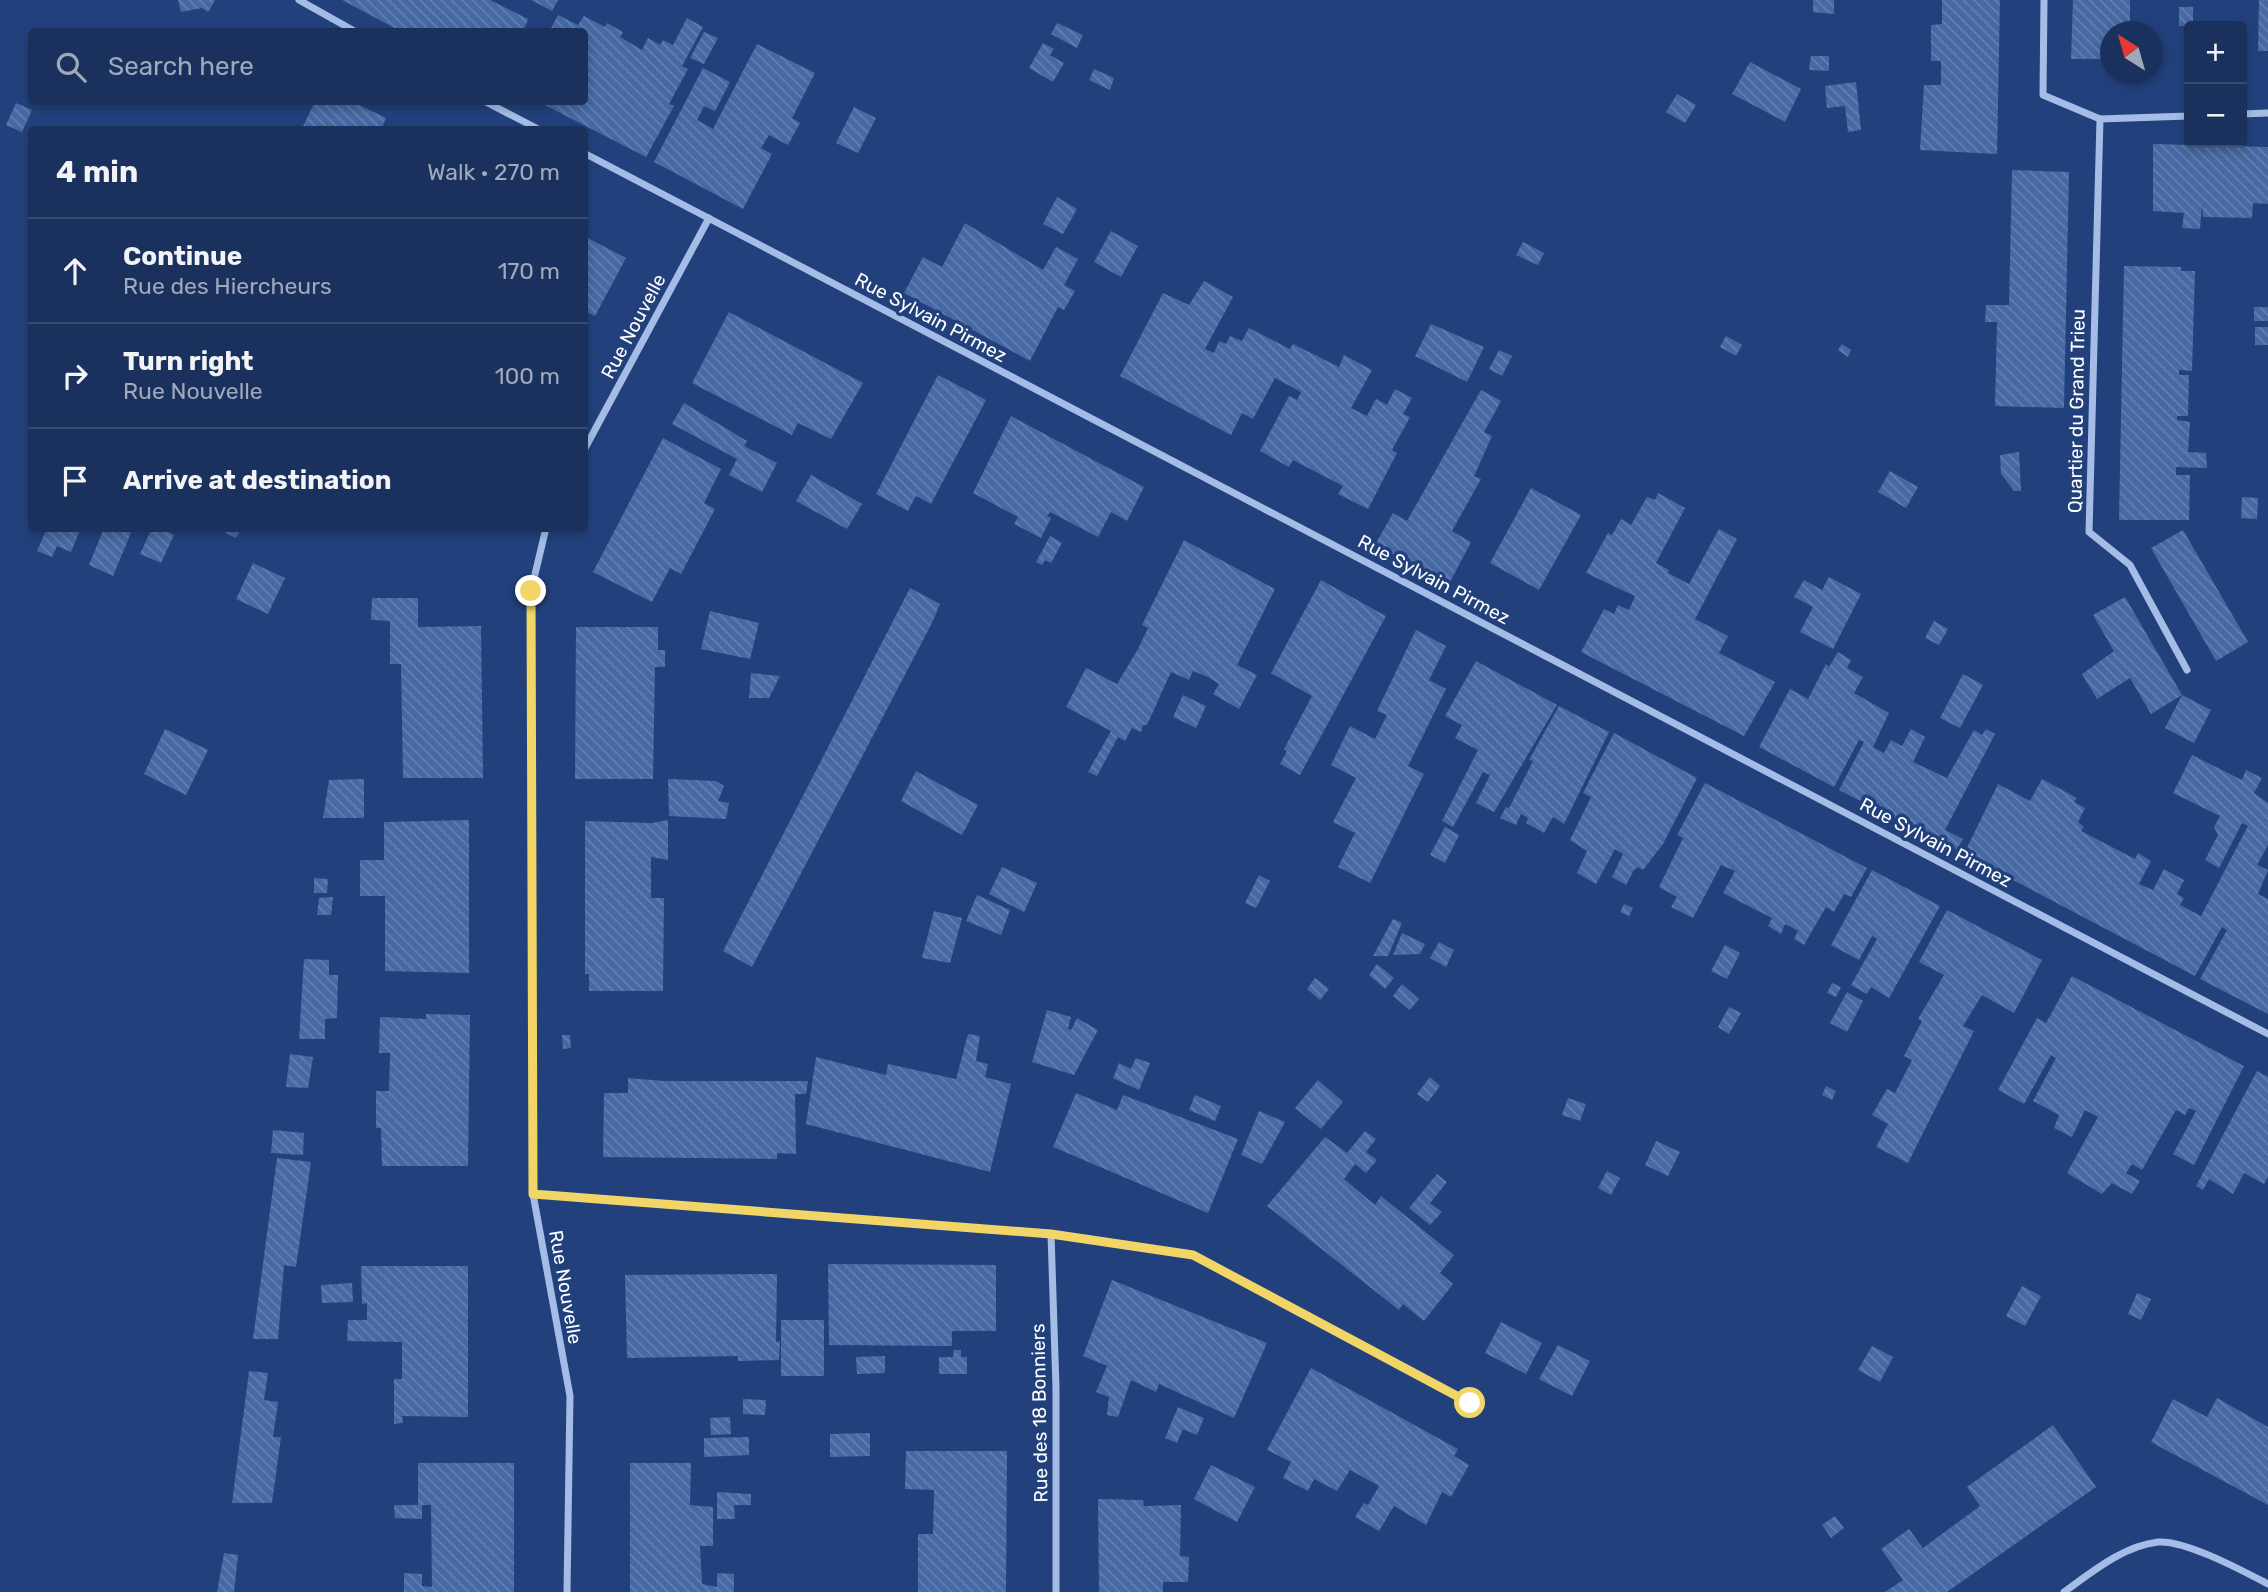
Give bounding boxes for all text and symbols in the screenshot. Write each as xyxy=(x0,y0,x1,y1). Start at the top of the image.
north arrow xyxy=(2100,21,2163,84)
map controls xyxy=(2184,21,2247,147)
button: + xyxy=(2184,21,2247,84)
search box xyxy=(28,28,588,105)
icon: search xyxy=(52,48,90,86)
text: Search here xyxy=(108,51,254,82)
button: − xyxy=(2184,84,2247,147)
text: 4 min xyxy=(56,154,138,190)
text: Walk · 270 m xyxy=(427,158,560,186)
text: Continue xyxy=(123,241,242,272)
icon: ahead xyxy=(56,252,94,290)
text: 170 m xyxy=(498,257,560,285)
street label: Rue Sylvain Pirmez xyxy=(851,268,1011,367)
street label: Rue Nouvelle xyxy=(596,270,671,383)
text: Rue des Hiercheurs xyxy=(123,272,332,300)
street label: Quartier du Grand Trieu xyxy=(2063,309,2090,513)
text: Turn right xyxy=(123,346,253,377)
icon: right xyxy=(56,357,94,395)
text: 100 m xyxy=(495,362,560,390)
text: Rue Nouvelle xyxy=(123,377,263,405)
icon: arrive xyxy=(56,462,94,500)
text: Arrive at destination xyxy=(123,465,391,496)
street label: Rue Sylvain Pirmez xyxy=(1354,530,1514,629)
route end xyxy=(515,575,546,606)
street label: Rue Sylvain Pirmez xyxy=(1856,793,2016,892)
street label: Rue Nouvelle xyxy=(544,1228,587,1346)
street label: Rue des 18 Bonniers xyxy=(1026,1323,1053,1503)
route start xyxy=(1454,1387,1485,1418)

